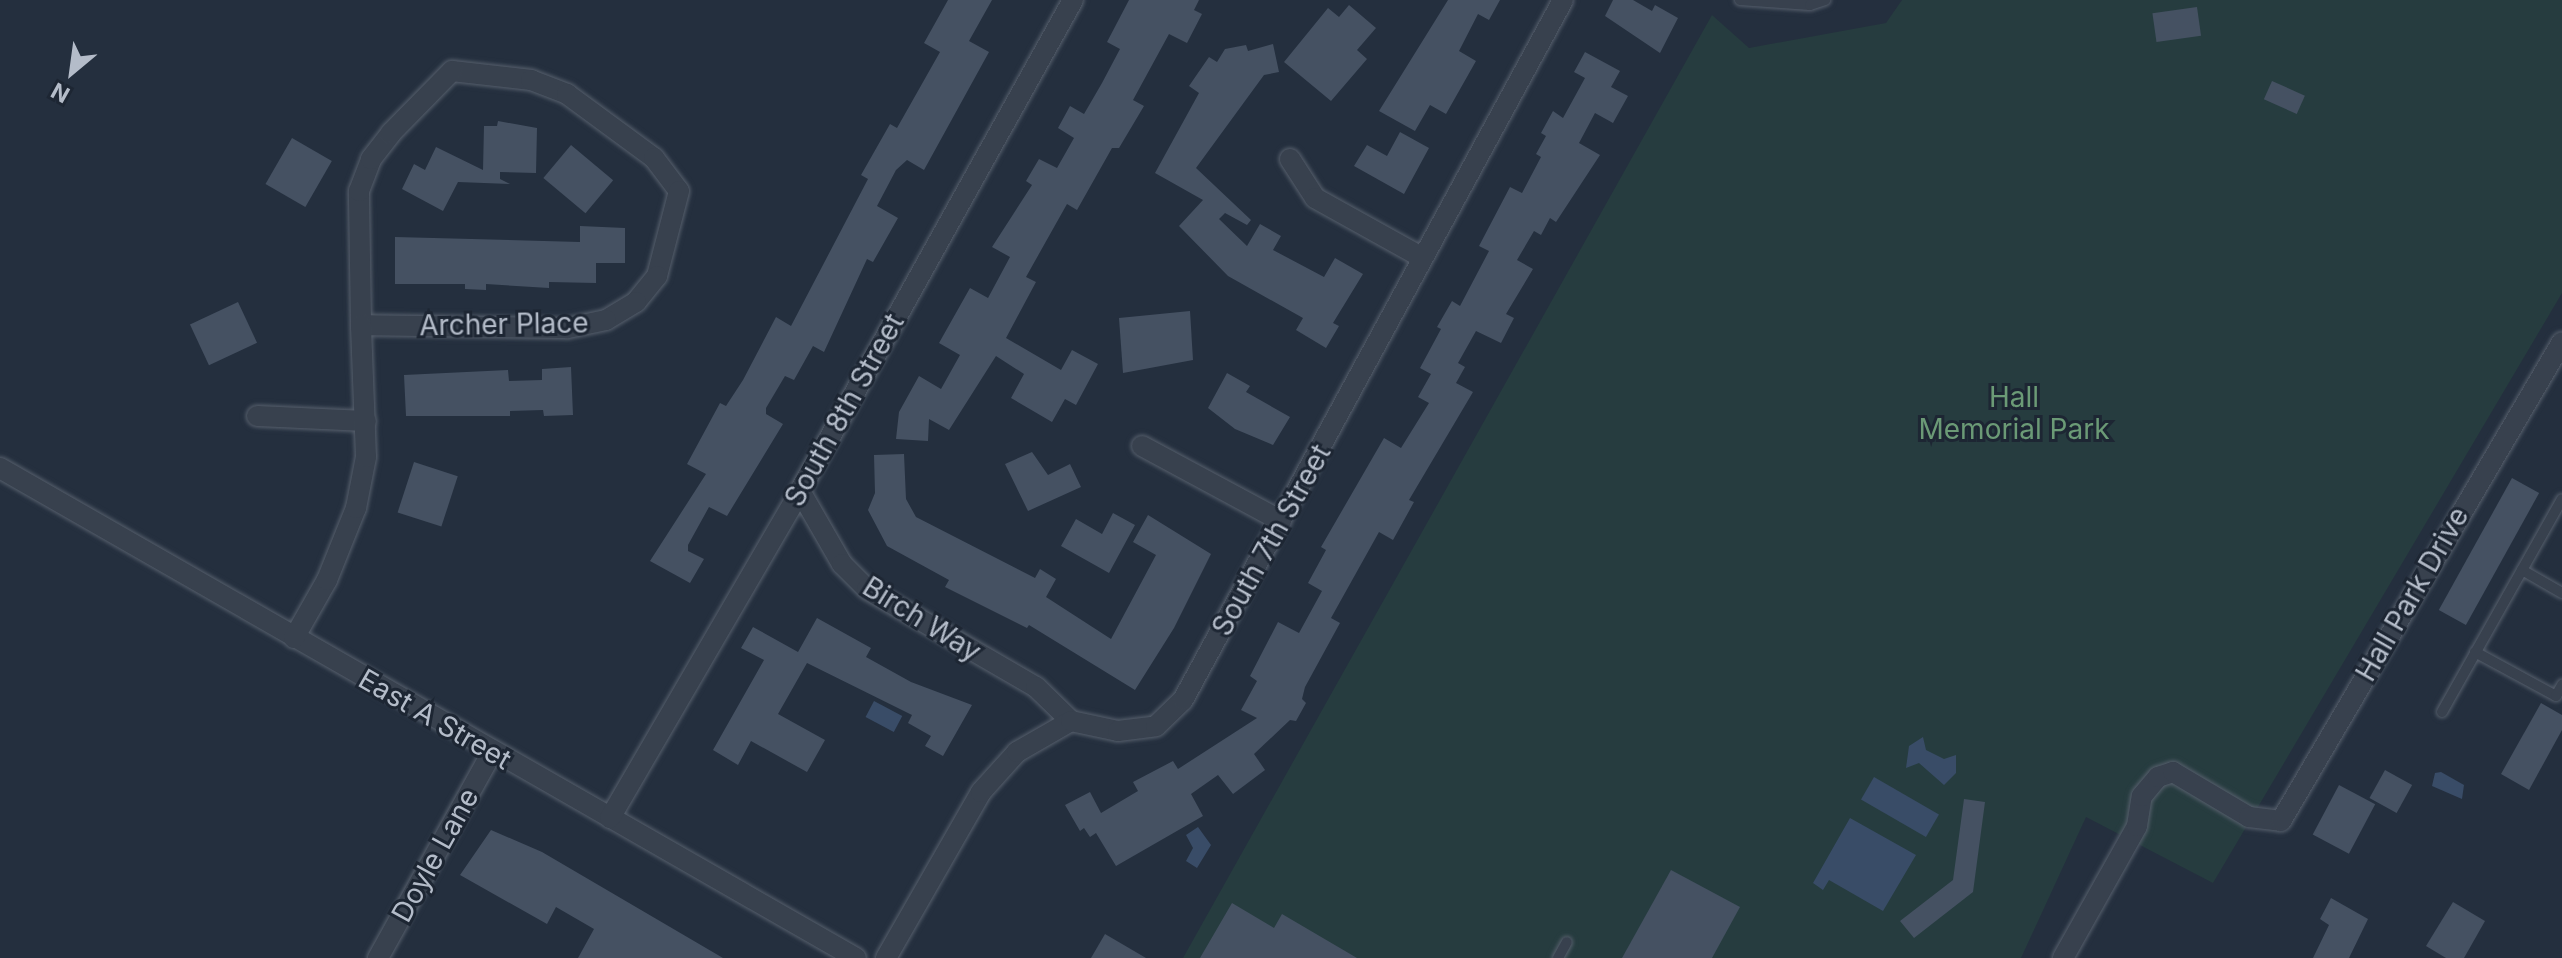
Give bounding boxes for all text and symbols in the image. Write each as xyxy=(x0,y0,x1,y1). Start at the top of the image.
north arrow xyxy=(32,32,112,112)
text: N xyxy=(47,78,74,108)
street label: Archer Place xyxy=(419,306,589,342)
street label: South 8th Street xyxy=(777,308,911,512)
park label: Hall Memorial Park xyxy=(1918,380,2110,446)
street label: South 7th Street xyxy=(1205,439,1337,641)
street label: Hall Park Drive xyxy=(2349,501,2475,687)
street label: Birch Way xyxy=(857,570,987,668)
street label: East A Street xyxy=(353,662,517,776)
street label: Doyle Lane xyxy=(384,782,486,928)

